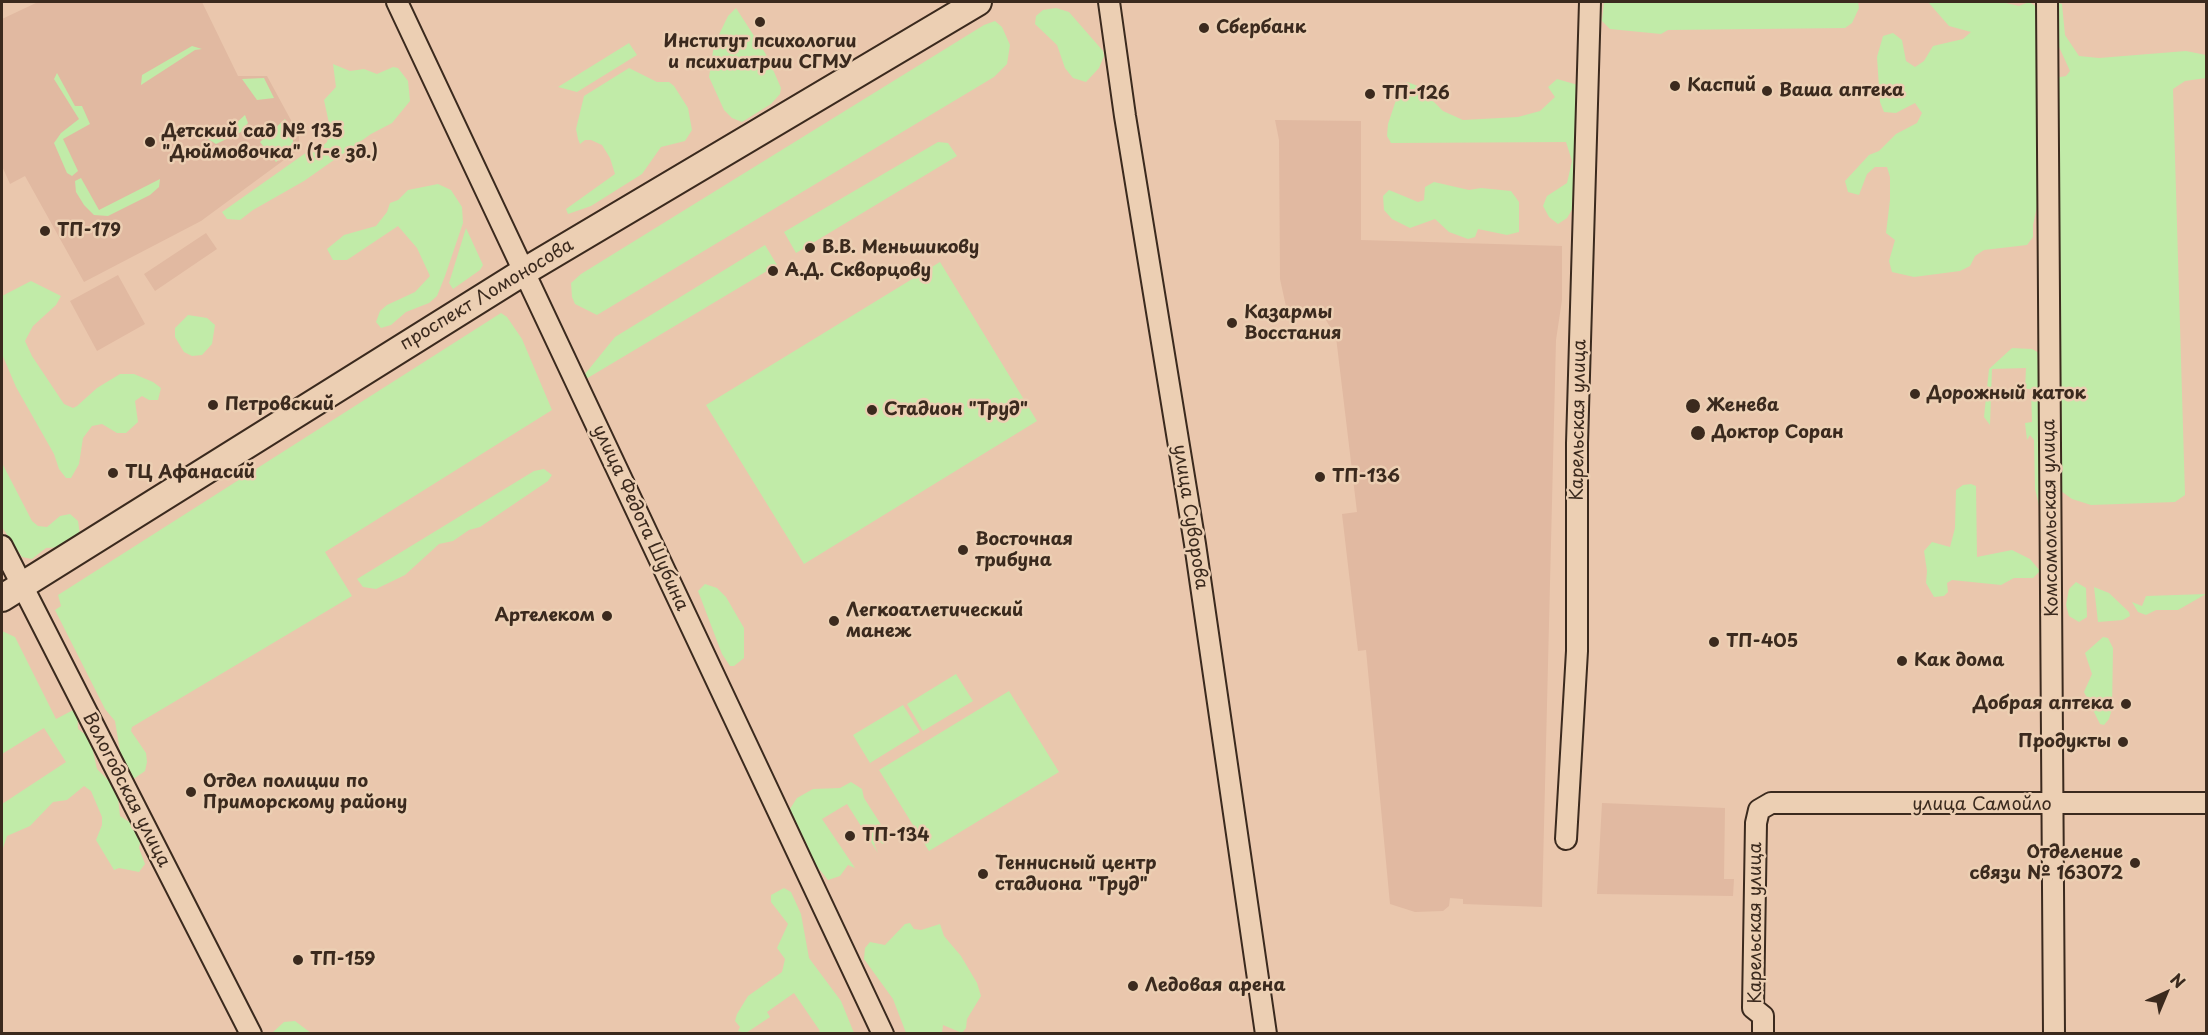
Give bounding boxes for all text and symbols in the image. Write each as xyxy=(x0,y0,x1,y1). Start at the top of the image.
marker: Институт психологии и психиатрии СГМУ xyxy=(753,15,767,29)
place label: Сбербанк xyxy=(1216,17,1306,39)
marker: Сбербанк xyxy=(1197,21,1211,35)
place label: Институт психологии и психиатрии СГМУ xyxy=(663,31,857,74)
place label: Каспий xyxy=(1687,75,1756,97)
marker: Каспий xyxy=(1668,79,1682,93)
place label: Ваша аптека xyxy=(1779,80,1904,102)
place label: ТП-126 xyxy=(1382,83,1450,105)
marker: Ваша аптека xyxy=(1760,84,1774,98)
marker: ТП-126 xyxy=(1363,87,1377,101)
place label: Детский сад № 135 "Дюймовочка" (1-е зд.) xyxy=(162,121,378,164)
marker: Детский сад № 135 "Дюймовочка" (1-е зд.) xyxy=(143,135,157,149)
place label: ТП-179 xyxy=(57,220,121,242)
marker: ТП-179 xyxy=(38,224,52,238)
street label: проспект Ломоносова xyxy=(396,235,578,355)
place label: В.В. Меньшикову xyxy=(822,237,979,259)
marker: В.В. Меньшикову xyxy=(803,241,817,255)
place label: А.Д. Скворцову xyxy=(785,260,931,282)
marker: А.Д. Скворцову xyxy=(766,264,780,278)
place label: Казармы Восстания xyxy=(1244,302,1342,344)
marker: Казармы Восстания xyxy=(1225,316,1239,330)
street label: Карельская улица xyxy=(1567,339,1591,501)
place label: Дорожный каток xyxy=(1927,383,2086,405)
marker: Дорожный каток xyxy=(1908,387,1922,401)
place label: Петровский xyxy=(225,394,334,416)
place label: Женева xyxy=(1706,395,1779,417)
marker: Женева xyxy=(1684,397,1702,415)
marker: Петровский xyxy=(206,398,220,412)
place label: Стадион "Труд" xyxy=(884,399,1028,421)
marker: Стадион "Труд" xyxy=(865,403,879,417)
street label: Комсомольская улица xyxy=(2038,419,2064,617)
street label: улица Федота Шубина xyxy=(587,422,693,614)
place label: Доктор Соран xyxy=(1712,422,1844,444)
marker: Доктор Соран xyxy=(1689,424,1707,442)
street label: улица Суворова xyxy=(1168,443,1212,591)
place label: ТЦ Афанасий xyxy=(125,462,255,484)
marker: ТЦ Афанасий xyxy=(106,466,120,480)
place label: ТП-136 xyxy=(1332,466,1400,488)
marker: ТП-136 xyxy=(1313,470,1327,484)
place label: Восточная трибуна xyxy=(975,529,1073,572)
marker: Восточная трибуна xyxy=(956,543,970,557)
place label: Легкоатлетический манеж xyxy=(846,600,1023,642)
place label: Артелеком xyxy=(495,605,595,627)
marker: Артелеком xyxy=(600,609,614,623)
marker: Легкоатлетический манеж xyxy=(827,614,841,628)
place label: ТП-405 xyxy=(1726,631,1798,653)
marker: ТП-405 xyxy=(1707,635,1721,649)
place label: Как дома xyxy=(1914,650,2005,672)
marker: Как дома xyxy=(1895,654,1909,668)
place label: Добрая аптека xyxy=(1973,693,2114,715)
marker: Добрая аптека xyxy=(2119,697,2133,711)
street label: Вологодская улица xyxy=(78,709,174,871)
place label: Продукты xyxy=(2018,731,2111,753)
marker: Продукты xyxy=(2116,735,2130,749)
place label: Отдел полиции по Приморскому району xyxy=(203,771,407,814)
marker: Отдел полиции по Приморскому району xyxy=(184,785,198,799)
street label: улица Самойло xyxy=(1912,794,2052,816)
place label: ТП-134 xyxy=(862,825,929,847)
marker: ТП-134 xyxy=(843,829,857,843)
street label: Карельская улица xyxy=(1745,842,1767,1004)
place label: Отделение связи № 163072 xyxy=(1970,842,2123,884)
place label: Теннисный центр стадиона "Труд" xyxy=(995,853,1156,896)
marker: Отделение связи № 163072 xyxy=(2128,856,2142,870)
marker: Теннисный центр стадиона "Труд" xyxy=(976,867,990,881)
place label: ТП-159 xyxy=(310,949,375,971)
marker: ТП-159 xyxy=(291,953,305,967)
north arrow xyxy=(2136,963,2196,1023)
text: N xyxy=(2166,967,2191,993)
place label: Ледовая арена xyxy=(1145,975,1286,997)
marker: Ледовая арена xyxy=(1126,979,1140,993)

